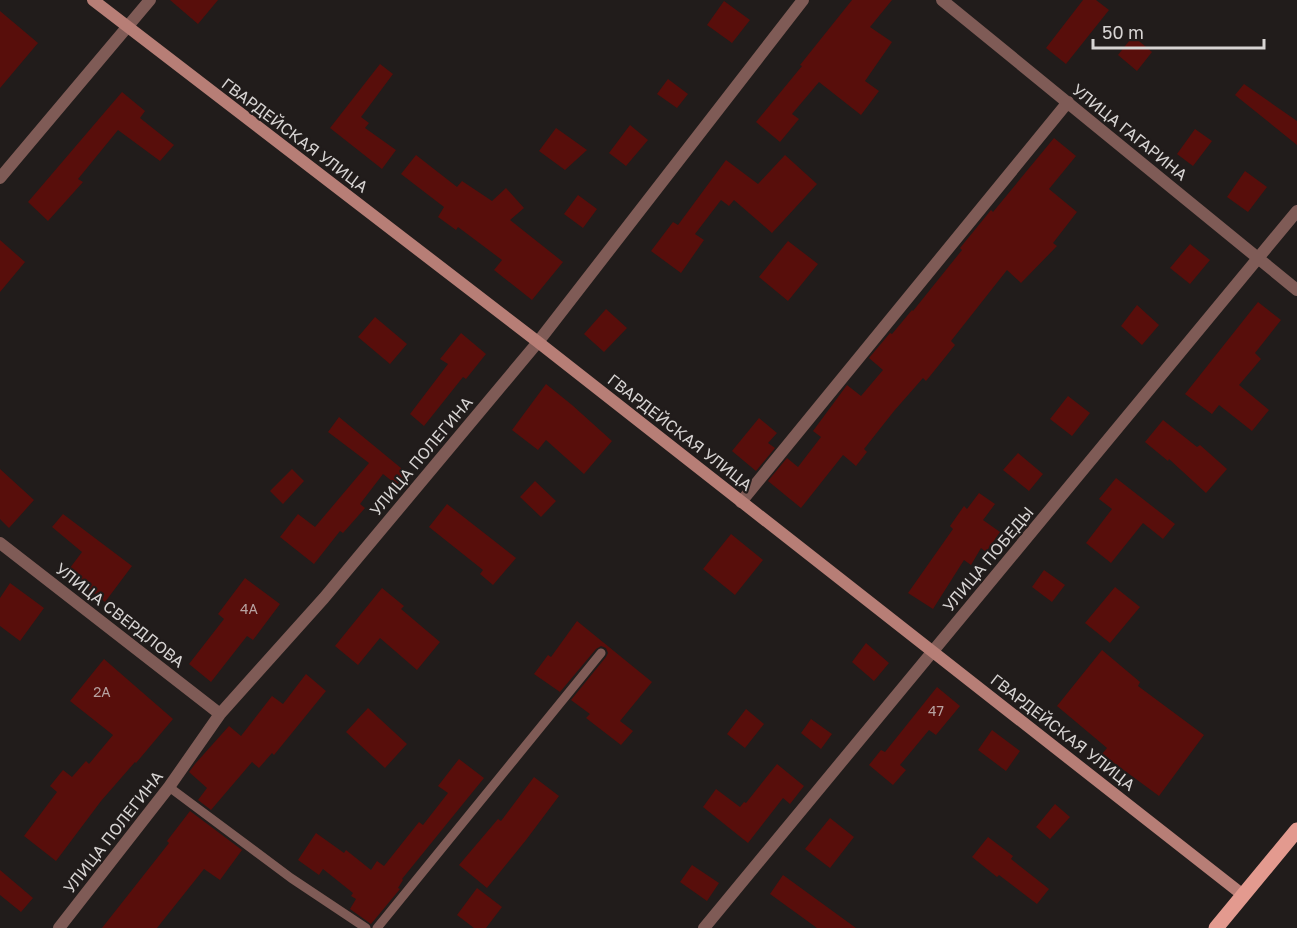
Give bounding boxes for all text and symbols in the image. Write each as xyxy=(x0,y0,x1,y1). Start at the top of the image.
scale bar xyxy=(1093,12,1264,50)
text: 50 m xyxy=(1102,21,1144,43)
street label: ГВАРДЕЙСКАЯ УЛИЦА xyxy=(218,73,372,197)
street label: УЛИЦА ГАГАРИНА xyxy=(1068,79,1192,185)
street label: ГВАРДЕЙСКАЯ УЛИЦА xyxy=(604,369,757,495)
street label: УЛИЦА ПОЛЕГИНА xyxy=(365,392,477,520)
street label: УЛИЦА ПОБЕДЫ xyxy=(938,502,1038,616)
street label: УЛИЦА СВЕРДЛОВА xyxy=(51,558,189,672)
house number: 4А xyxy=(240,600,259,617)
street label: ГВАРДЕЙСКАЯ УЛИЦА xyxy=(987,669,1140,795)
house number: 2А xyxy=(93,683,111,700)
house number: 47 xyxy=(928,702,944,719)
street label: УЛИЦА ПОЛЕГИНА xyxy=(59,767,167,897)

